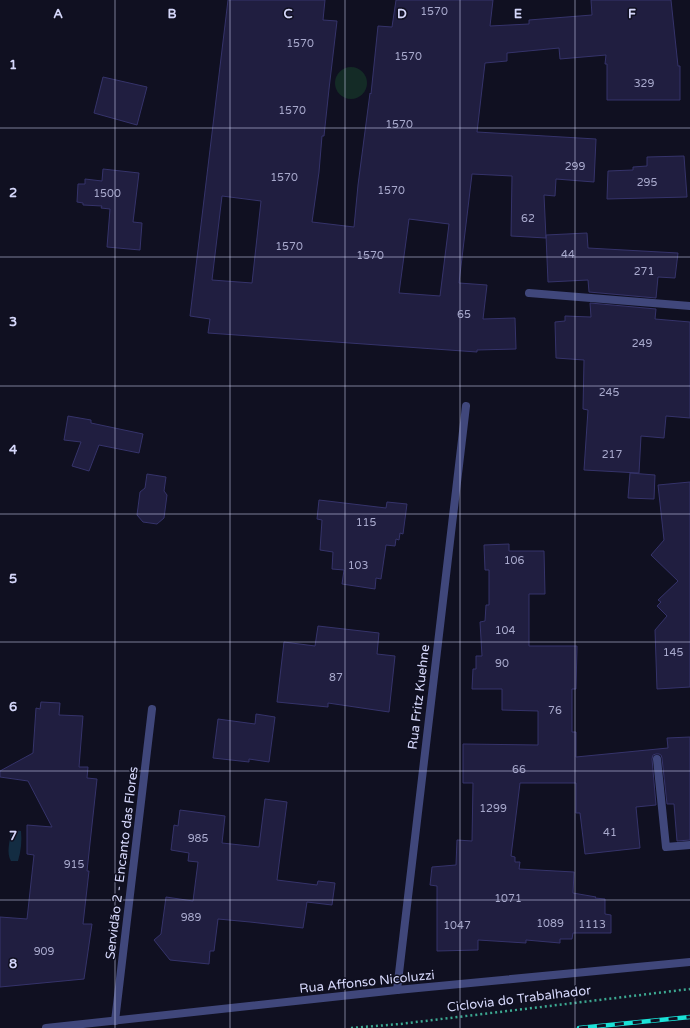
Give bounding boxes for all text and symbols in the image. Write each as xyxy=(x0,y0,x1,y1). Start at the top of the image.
house number: 1570 xyxy=(420,5,448,18)
text: A xyxy=(53,6,63,22)
text: B xyxy=(167,6,177,22)
text: C xyxy=(283,6,293,22)
text: D xyxy=(397,6,407,22)
text: E xyxy=(514,6,522,22)
text: F xyxy=(628,6,636,22)
house number: 1570 xyxy=(286,37,314,50)
house number: 1570 xyxy=(394,50,422,63)
text: 1 xyxy=(9,57,17,73)
house number: 329 xyxy=(634,77,654,90)
house number: 1570 xyxy=(278,104,306,117)
house number: 1570 xyxy=(385,118,413,131)
house number: 299 xyxy=(565,160,585,173)
house number: 1570 xyxy=(270,171,298,184)
house number: 295 xyxy=(637,176,657,189)
house number: 1570 xyxy=(377,184,405,197)
text: 2 xyxy=(9,185,17,201)
house number: 1500 xyxy=(93,187,121,200)
house number: 62 xyxy=(521,212,535,225)
house number: 1570 xyxy=(275,240,303,253)
house number: 44 xyxy=(561,248,575,261)
house number: 1570 xyxy=(356,249,384,262)
house number: 271 xyxy=(634,265,654,278)
house number: 65 xyxy=(457,308,471,321)
text: 3 xyxy=(9,314,17,330)
house number: 249 xyxy=(632,337,652,350)
house number: 245 xyxy=(599,386,619,399)
text: 4 xyxy=(9,442,18,458)
house number: 217 xyxy=(602,448,622,461)
house number: 115 xyxy=(356,516,376,529)
house number: 106 xyxy=(504,554,524,567)
house number: 103 xyxy=(348,559,368,572)
text: 5 xyxy=(9,571,17,587)
house number: 104 xyxy=(495,624,515,637)
street label: Rua Fritz Kuehne xyxy=(405,644,433,750)
house number: 145 xyxy=(663,646,683,659)
house number: 90 xyxy=(495,657,509,670)
house number: 87 xyxy=(329,671,343,684)
text: 6 xyxy=(9,699,17,715)
house number: 76 xyxy=(548,704,562,717)
house number: 66 xyxy=(512,763,526,776)
street label: Servidão 2 - Encanto das Flores xyxy=(102,766,142,960)
house number: 1299 xyxy=(479,802,507,815)
house number: 41 xyxy=(603,826,617,839)
text: 7 xyxy=(9,828,17,844)
house number: 985 xyxy=(188,832,208,845)
house number: 915 xyxy=(64,858,84,871)
house number: 1071 xyxy=(494,892,522,905)
house number: 989 xyxy=(181,911,201,924)
house number: 1089 xyxy=(536,917,564,930)
house number: 1113 xyxy=(578,918,606,931)
house number: 1047 xyxy=(443,919,471,932)
house number: 909 xyxy=(34,945,54,958)
text: 8 xyxy=(9,956,17,972)
street label: Rua Affonso Nicoluzzi xyxy=(299,967,435,997)
street label: Ciclovia do Trabalhador xyxy=(446,982,592,1016)

